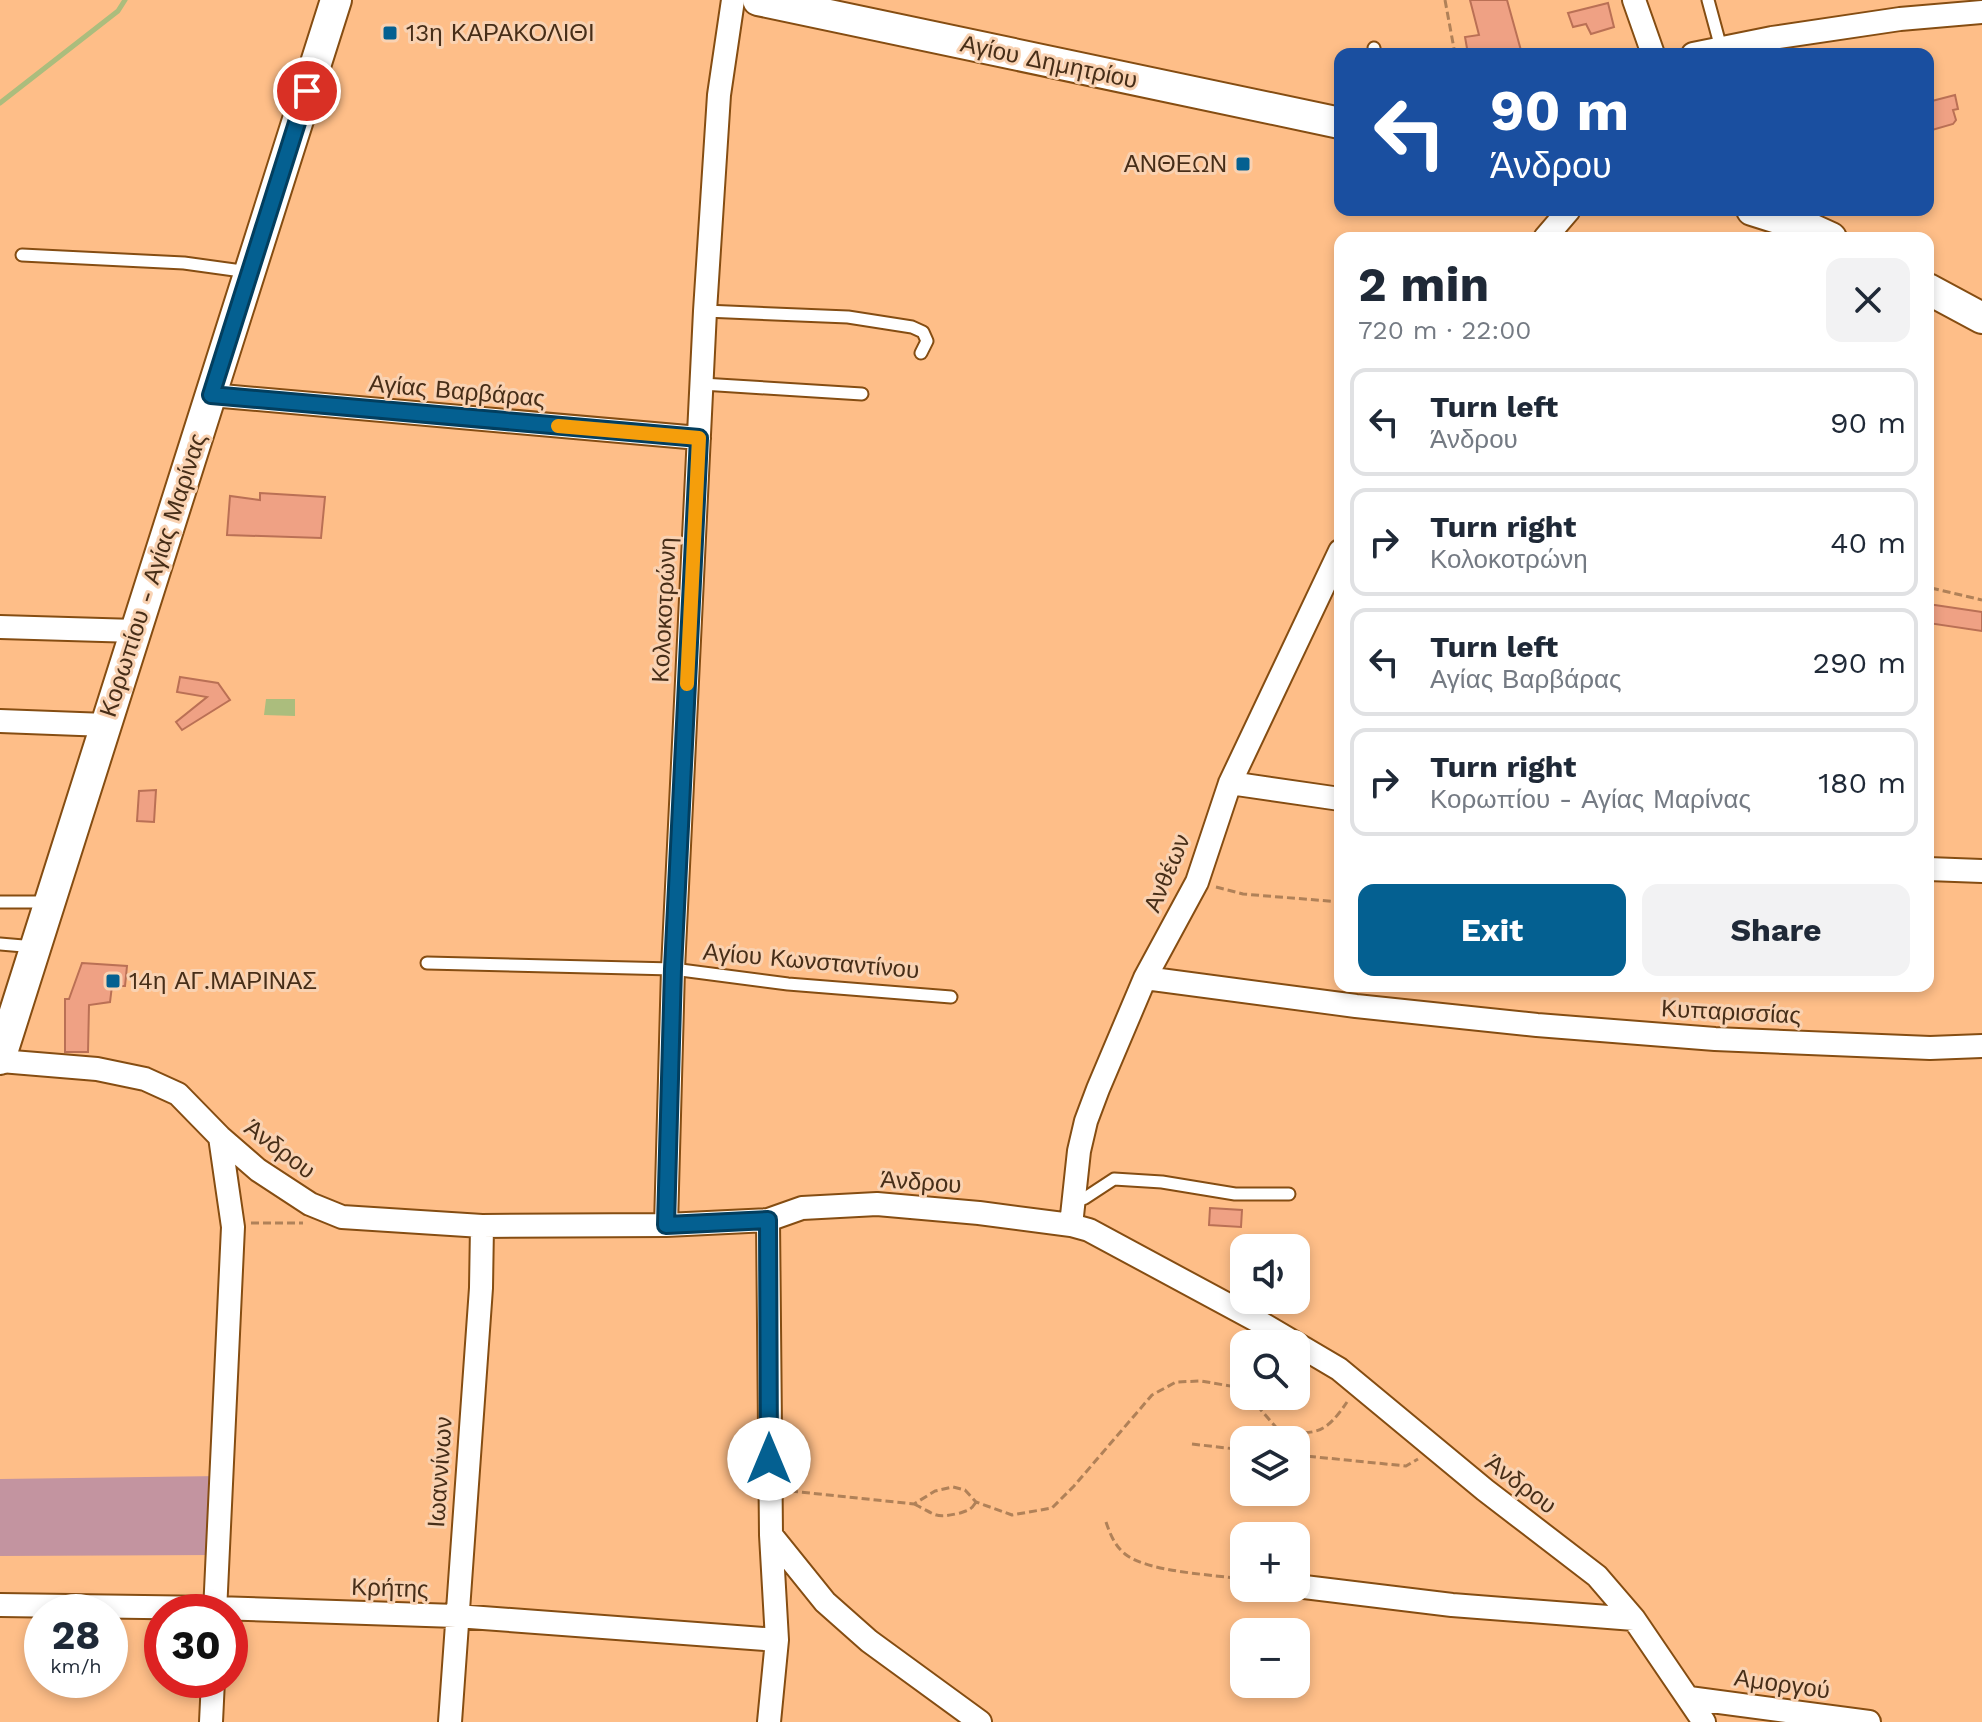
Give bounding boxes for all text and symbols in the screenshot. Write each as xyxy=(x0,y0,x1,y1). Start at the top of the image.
place label: 13η ΚΑΡΑΚΟΛΙΘΙ xyxy=(406,19,595,47)
marker: 13η ΚΑΡΑΚΟΛΙΘΙ xyxy=(381,24,399,42)
street label: Αγίου Δημητρίου xyxy=(958,30,1140,94)
pin xyxy=(273,57,341,125)
icon: arrive xyxy=(285,69,329,113)
text: 90 m xyxy=(1490,78,1629,144)
icon: left xyxy=(1358,80,1462,184)
text: Άνδρου xyxy=(1490,145,1612,187)
place label: ΑΝΘΕΩΝ xyxy=(1124,150,1227,178)
marker: ΑΝΘΕΩΝ xyxy=(1234,155,1252,173)
text: 2 min xyxy=(1358,256,1489,313)
button: close xyxy=(1826,258,1910,342)
text: 720 m · 22:00 xyxy=(1358,315,1532,345)
street label: Αγίας Βαρβάρας xyxy=(368,369,546,413)
text: Turn left xyxy=(1430,389,1558,424)
icon: left xyxy=(1362,400,1406,444)
text: 90 m xyxy=(1830,405,1906,440)
text: Άνδρου xyxy=(1430,424,1518,454)
street label: Κορωπίου - Αγίας Μαρίνας xyxy=(94,430,212,720)
text: Turn right xyxy=(1430,509,1576,544)
icon: right xyxy=(1362,520,1406,564)
text: 40 m xyxy=(1830,525,1906,560)
street label: Κολοκοτρώνη xyxy=(646,537,682,683)
text: Κολοκοτρώνη xyxy=(1430,544,1588,574)
text: Turn left xyxy=(1430,629,1558,664)
icon: left xyxy=(1362,640,1406,684)
text: 290 m xyxy=(1813,645,1906,680)
text: Αγίας Βαρβάρας xyxy=(1430,664,1622,694)
text: Turn right xyxy=(1430,749,1576,784)
icon: right xyxy=(1362,760,1406,804)
text: 180 m xyxy=(1818,765,1906,800)
text: Κορωπίου - Αγίας Μαρίνας xyxy=(1430,784,1751,814)
street label: Ανθέων xyxy=(1138,830,1196,916)
button: Exit xyxy=(1358,884,1626,976)
button: Share xyxy=(1642,884,1910,976)
street label: Αγίου Κωνσταντίνου xyxy=(702,938,920,984)
place label: 14η ΑΓ.ΜΑΡΙΝΑΣ xyxy=(129,967,317,995)
marker: 14η ΑΓ.ΜΑΡΙΝΑΣ xyxy=(104,972,122,990)
street label: Κυπαρισσίας xyxy=(1660,994,1802,1030)
street label: Άνδρου xyxy=(239,1113,321,1185)
street label: Άνδρου xyxy=(880,1165,962,1199)
map controls xyxy=(1230,1234,1310,1698)
button: sound xyxy=(1230,1234,1310,1314)
button: search xyxy=(1230,1330,1310,1410)
street label: Ιωαννίνων xyxy=(422,1415,458,1529)
position arrow xyxy=(727,1417,811,1501)
button: layers xyxy=(1230,1426,1310,1506)
street label: Άνδρου xyxy=(1480,1448,1562,1520)
button: + xyxy=(1230,1522,1310,1602)
street label: Κρήτης xyxy=(351,1573,429,1603)
speed limit sign: 30 xyxy=(144,1594,248,1698)
text: 28 xyxy=(52,1612,100,1659)
button: − xyxy=(1230,1618,1310,1698)
text: km/h xyxy=(50,1654,102,1678)
street label: Αμοργού xyxy=(1732,1663,1832,1705)

